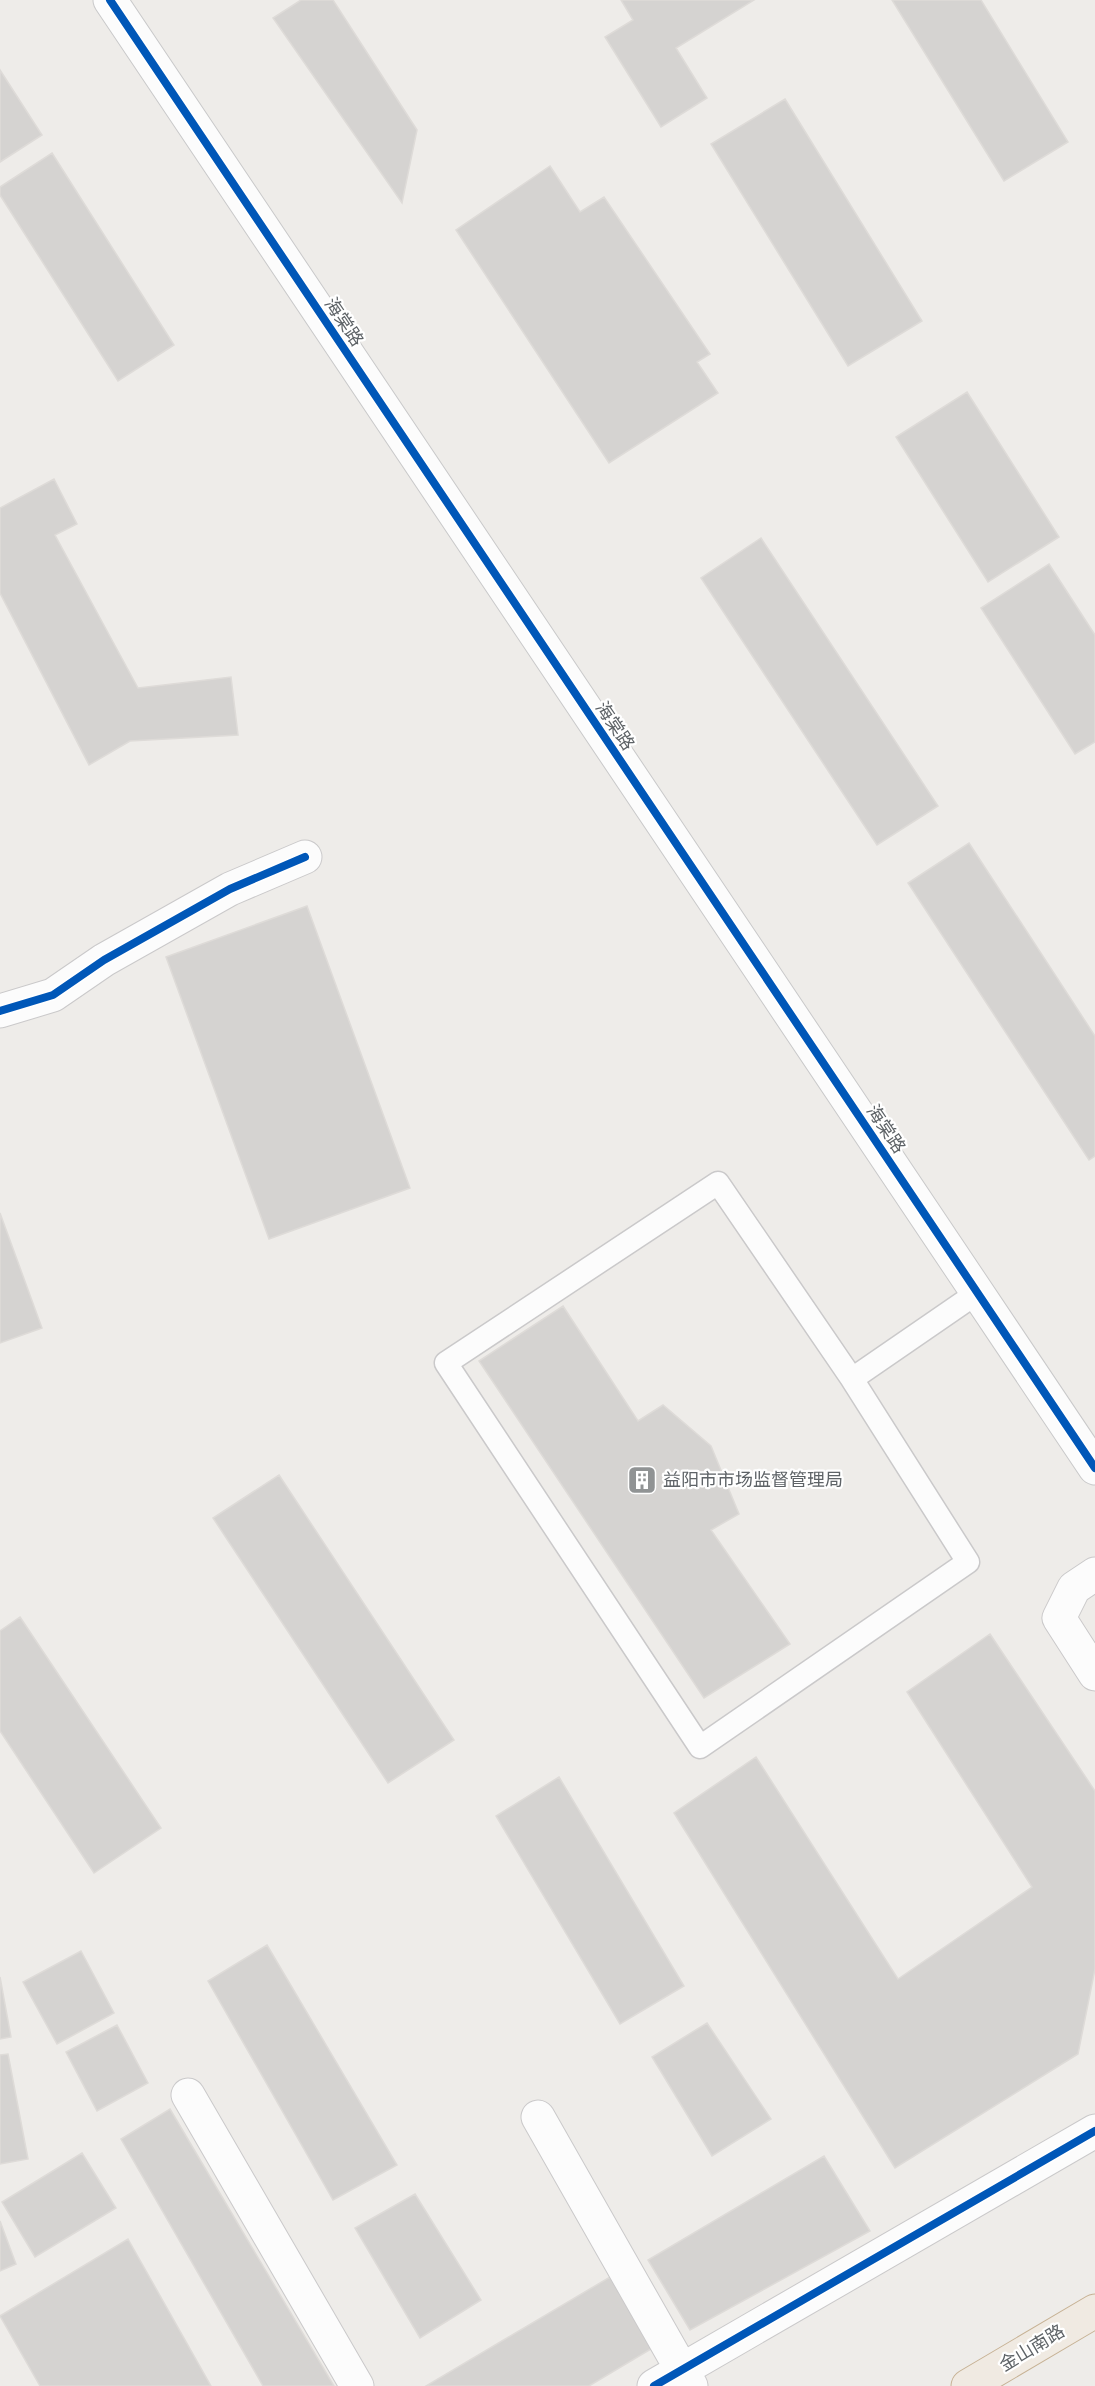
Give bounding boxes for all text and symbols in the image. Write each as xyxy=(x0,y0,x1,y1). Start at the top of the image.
street label: 海棠路 xyxy=(321,293,369,350)
street label: 海棠路 xyxy=(592,697,640,754)
street label: 海棠路 xyxy=(863,1100,911,1157)
building icon: 益阳市市场监督管理局 xyxy=(626,1464,658,1496)
place label: 益阳市市场监督管理局 xyxy=(663,1468,843,1490)
street label: 金山南路 xyxy=(995,2319,1068,2375)

